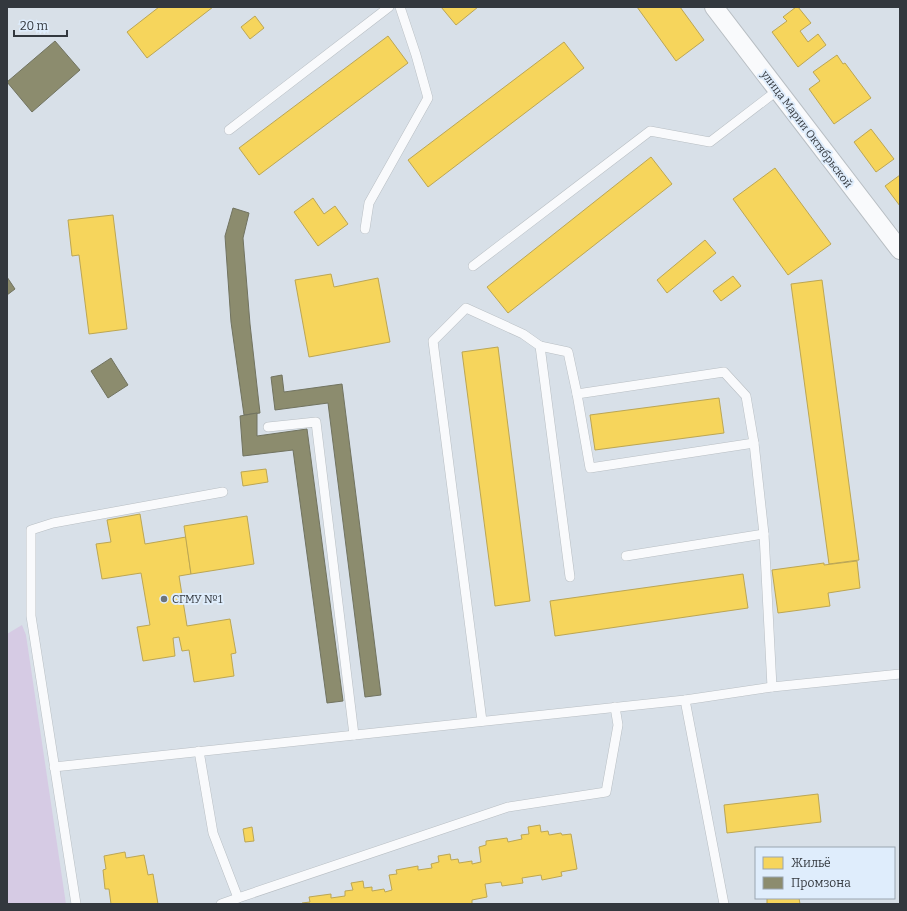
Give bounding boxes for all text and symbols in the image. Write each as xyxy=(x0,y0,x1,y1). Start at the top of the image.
scale bar xyxy=(14,12,67,38)
text: 20 m xyxy=(20,19,49,33)
street label: улица Марии Октябрьской xyxy=(758,68,855,190)
place label: СГМУ №1 xyxy=(172,593,223,606)
marker: СГМУ №1 xyxy=(159,594,169,604)
legend xyxy=(755,847,895,899)
text: Жильё xyxy=(791,856,831,870)
text: Промзона xyxy=(791,876,851,890)

